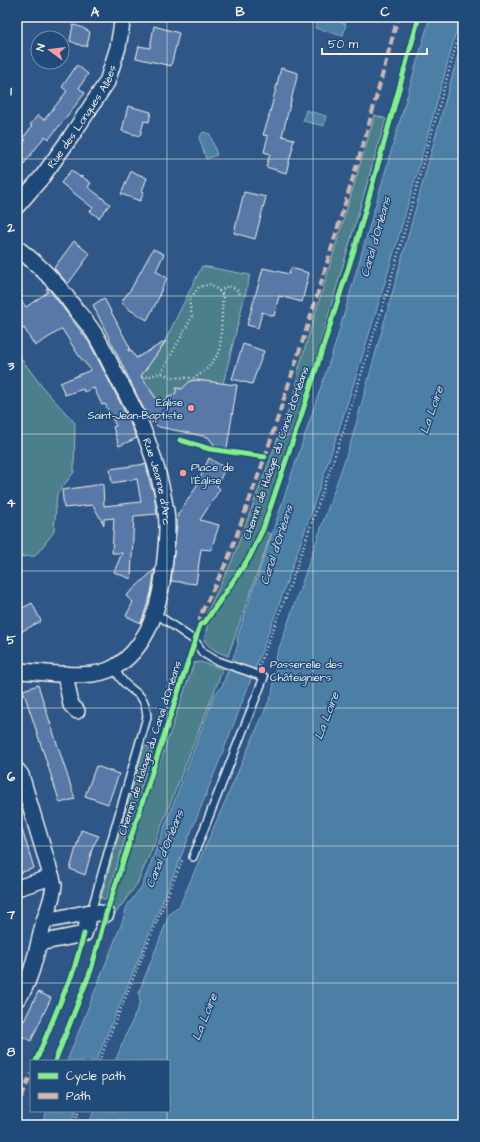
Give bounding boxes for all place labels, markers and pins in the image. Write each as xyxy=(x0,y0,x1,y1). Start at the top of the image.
place label: Église Saint-Jean-Baptiste xyxy=(87,395,183,423)
marker: Église Saint-Jean-Baptiste xyxy=(186,403,196,413)
place label: Place de l'Église xyxy=(191,460,234,489)
marker: Place de l'Église xyxy=(178,468,188,478)
place label: Passerelle des Châteigniers xyxy=(270,657,343,686)
marker: Passerelle des Châteigniers xyxy=(257,665,267,675)

